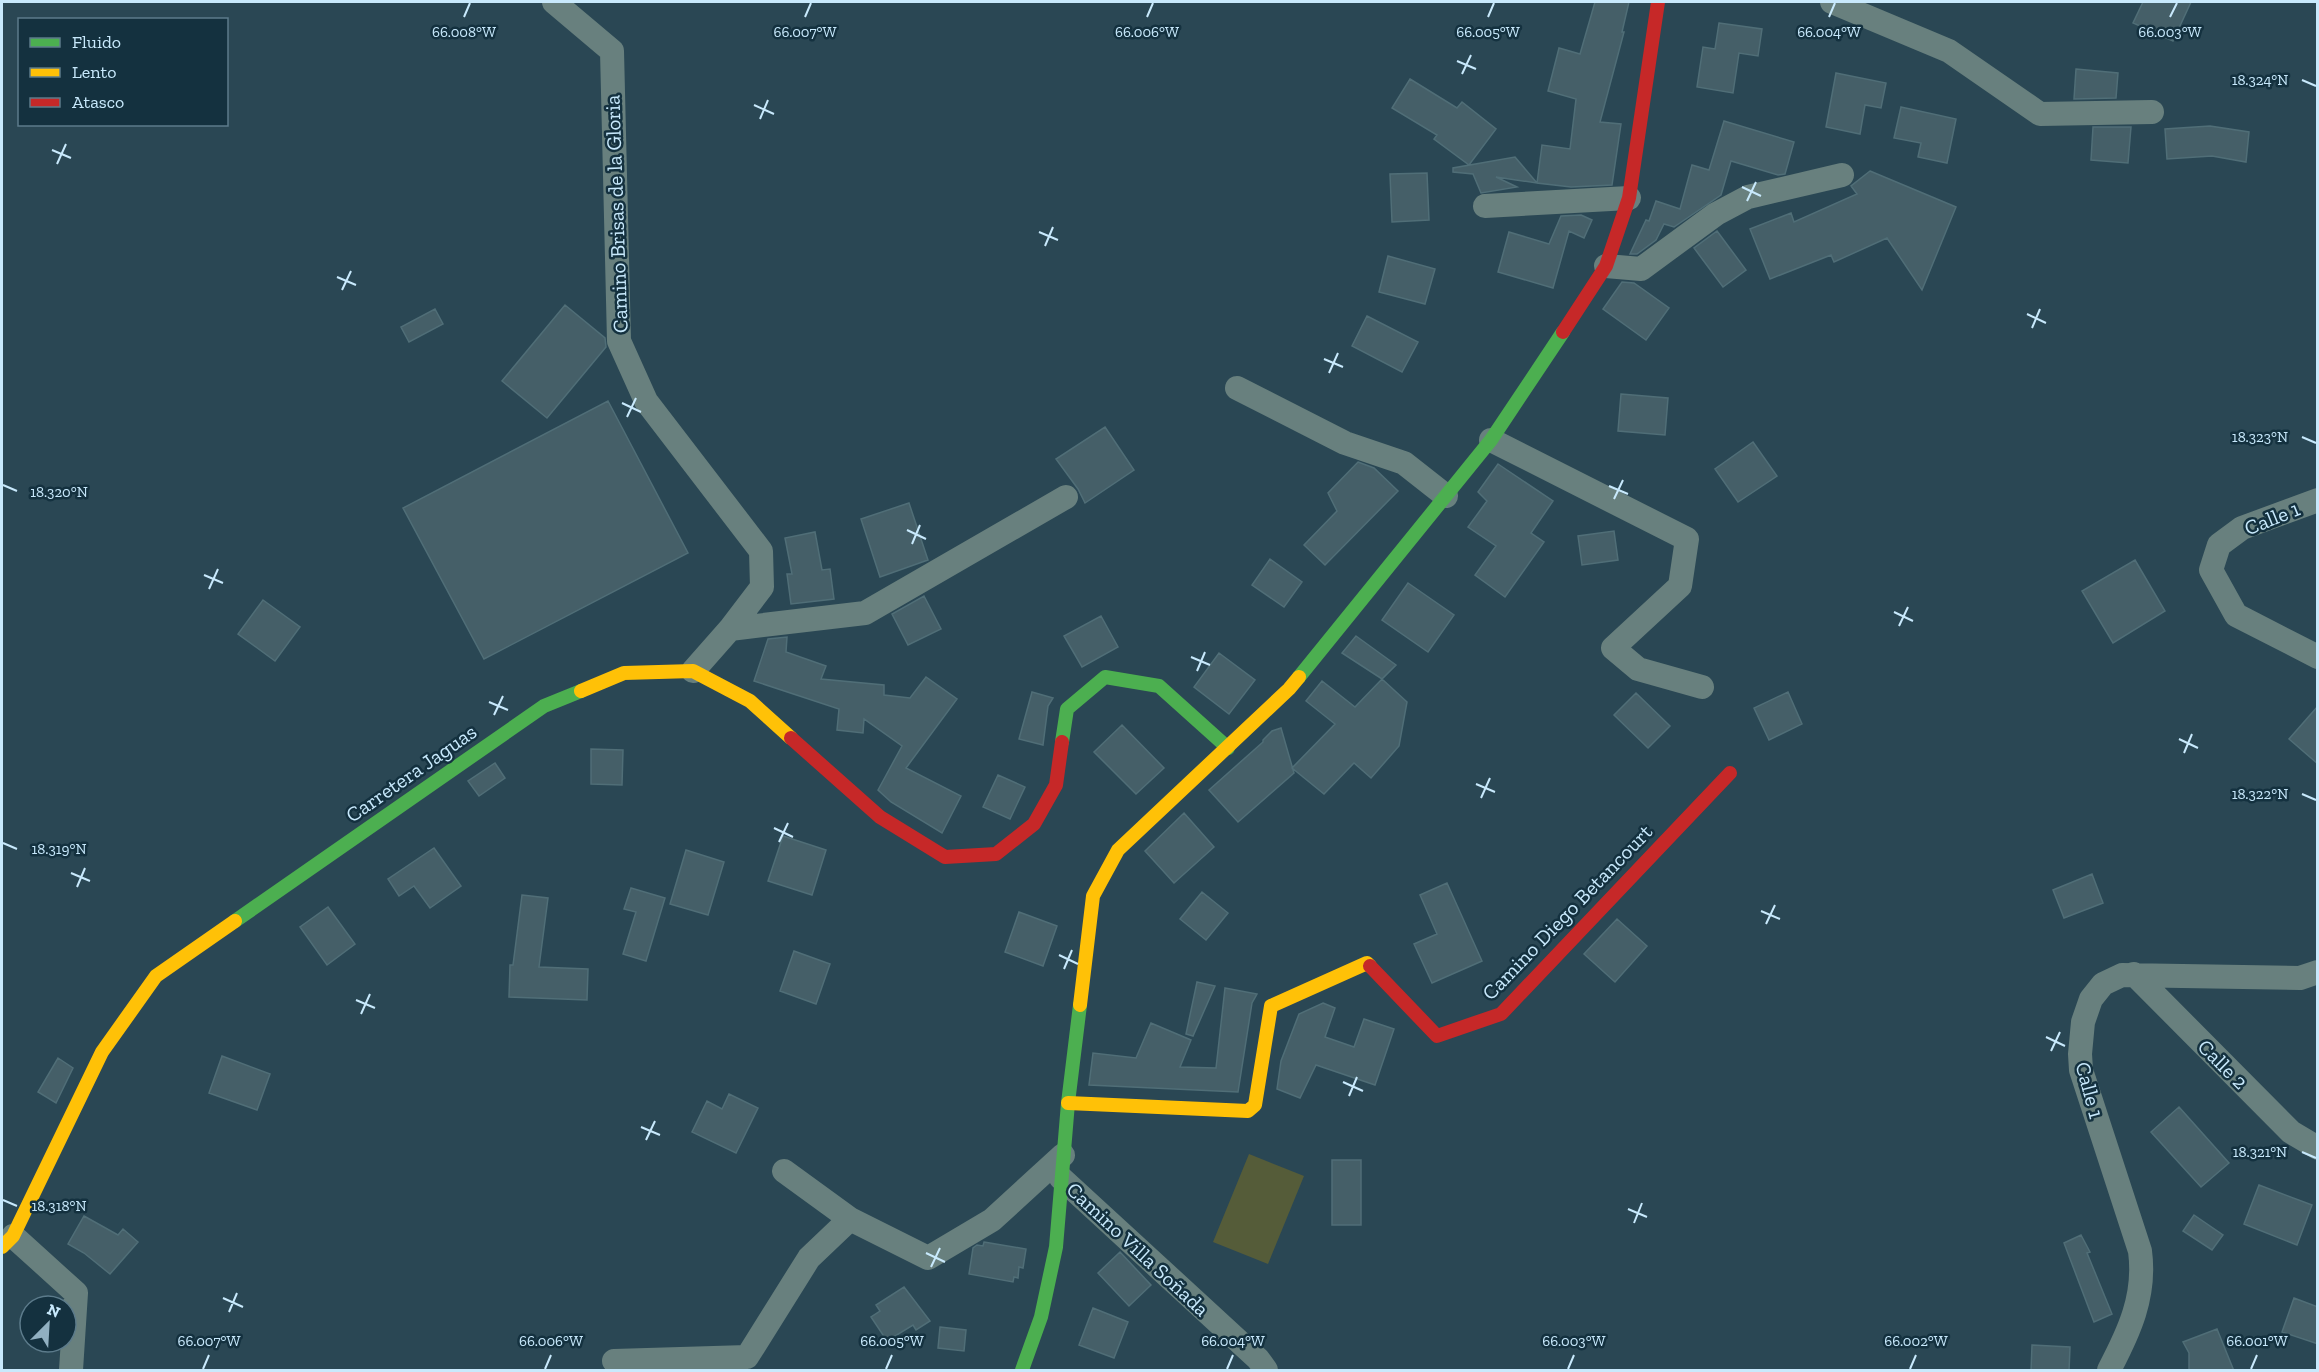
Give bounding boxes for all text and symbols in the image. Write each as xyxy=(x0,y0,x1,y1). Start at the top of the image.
legend xyxy=(18,18,228,126)
text: 66.008°W xyxy=(432,23,496,41)
text: 66.007°W xyxy=(774,23,837,41)
text: 66.006°W xyxy=(1115,23,1179,41)
text: 66.005°W xyxy=(1456,23,1520,41)
text: 66.004°W xyxy=(1797,23,1861,41)
text: 66.003°W xyxy=(2138,23,2202,41)
text: Fluido xyxy=(72,31,121,53)
text: Lento xyxy=(72,61,117,83)
text: 18.324°N xyxy=(2232,71,2288,89)
text: Atasco xyxy=(72,91,124,113)
street label: Camino Brisas de la Gloria xyxy=(599,94,633,334)
text: 18.323°N xyxy=(2232,428,2288,446)
text: 18.320°N xyxy=(30,483,88,501)
street label: Calle 1 xyxy=(2241,496,2303,540)
street label: Carretera Jaguas xyxy=(341,719,481,827)
text: 18.322°N xyxy=(2232,785,2288,803)
street label: Camino Diego Betancourt xyxy=(1477,819,1658,1005)
text: 18.319°N xyxy=(32,840,86,858)
street label: Calle 2 xyxy=(2193,1034,2253,1094)
street label: Calle 1 xyxy=(2070,1059,2110,1121)
text: 18.321°N xyxy=(2233,1143,2287,1161)
street label: Camino Villa Soñada xyxy=(1062,1177,1214,1321)
text: 18.318°N xyxy=(31,1197,87,1215)
north arrow xyxy=(18,1294,78,1354)
text: N xyxy=(44,1300,63,1322)
text: 66.007°W xyxy=(178,1332,241,1350)
text: 66.006°W xyxy=(519,1332,583,1350)
text: 66.005°W xyxy=(860,1332,924,1350)
text: 66.004°W xyxy=(1201,1332,1265,1350)
text: 66.003°W xyxy=(1542,1332,1606,1350)
text: 66.002°W xyxy=(1884,1332,1948,1350)
text: 66.001°W xyxy=(2226,1332,2288,1350)

